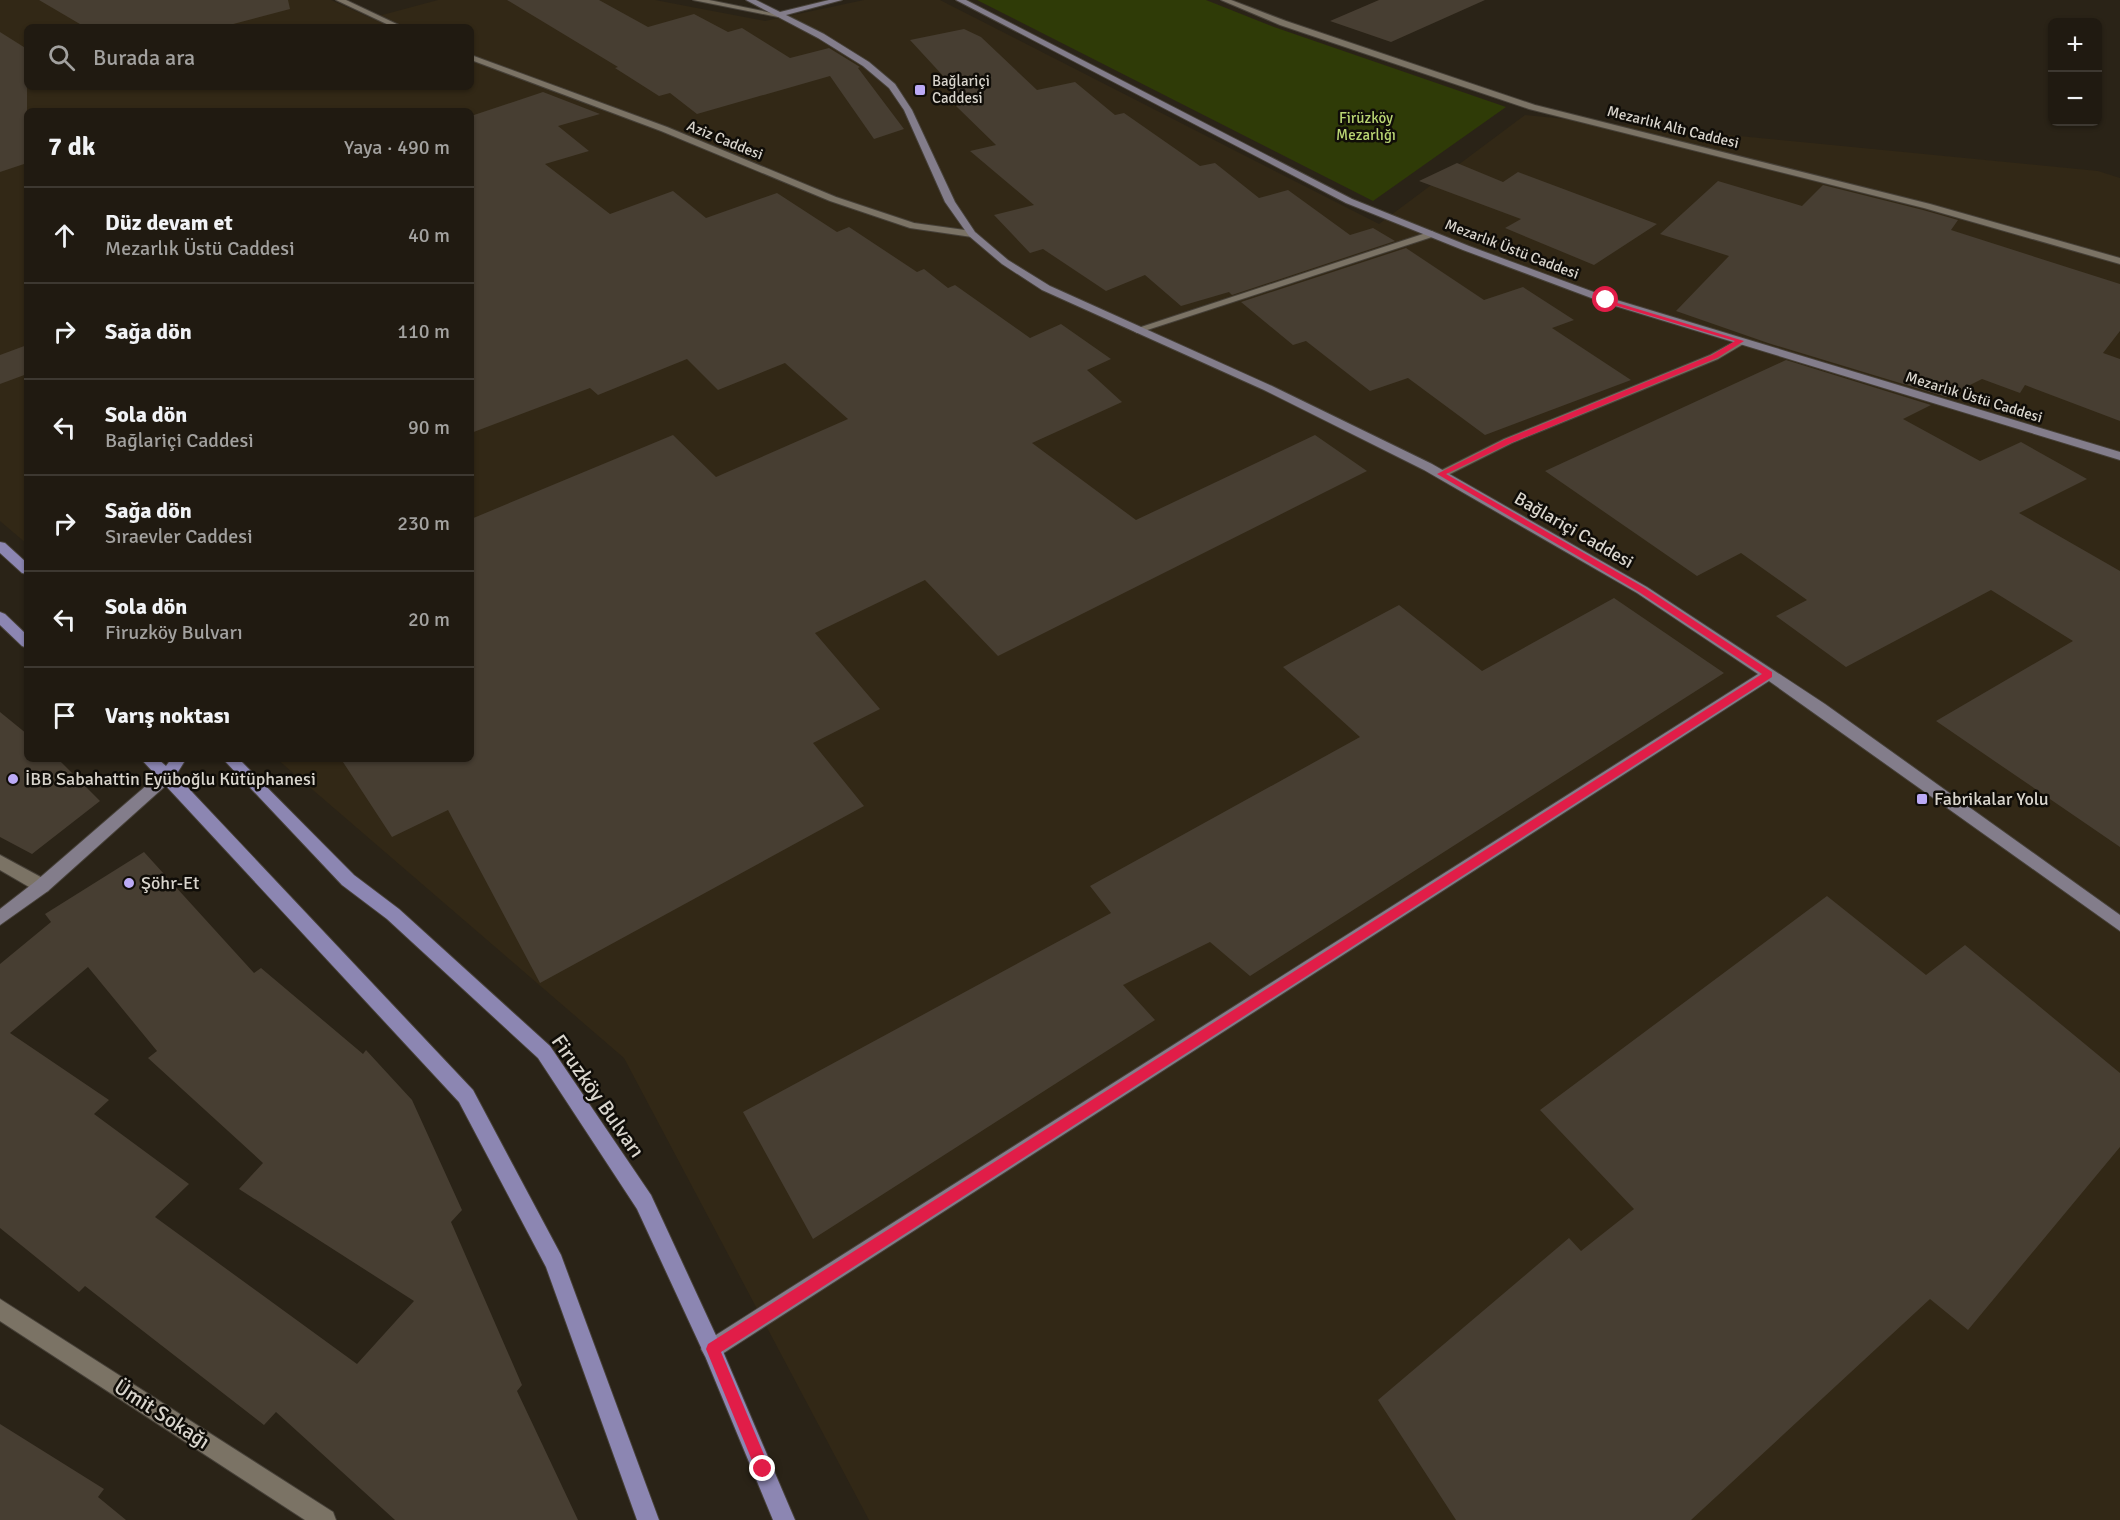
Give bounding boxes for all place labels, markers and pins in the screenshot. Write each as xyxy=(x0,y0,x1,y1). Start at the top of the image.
place label: Bağlariçi Caddesi xyxy=(932,72,990,107)
marker: Bağlariçi Caddesi xyxy=(913,83,927,97)
place label: İBB Sabahattin Eyüboğlu Kütüphanesi xyxy=(25,768,316,790)
marker: İBB Sabahattin Eyüboğlu Kütüphanesi xyxy=(6,772,20,786)
place label: Fabrikalar Yolu xyxy=(1934,788,2049,810)
marker: Fabrikalar Yolu xyxy=(1915,792,1929,806)
place label: Şöhr-Et xyxy=(141,872,199,894)
marker: Şöhr-Et xyxy=(122,876,136,890)

